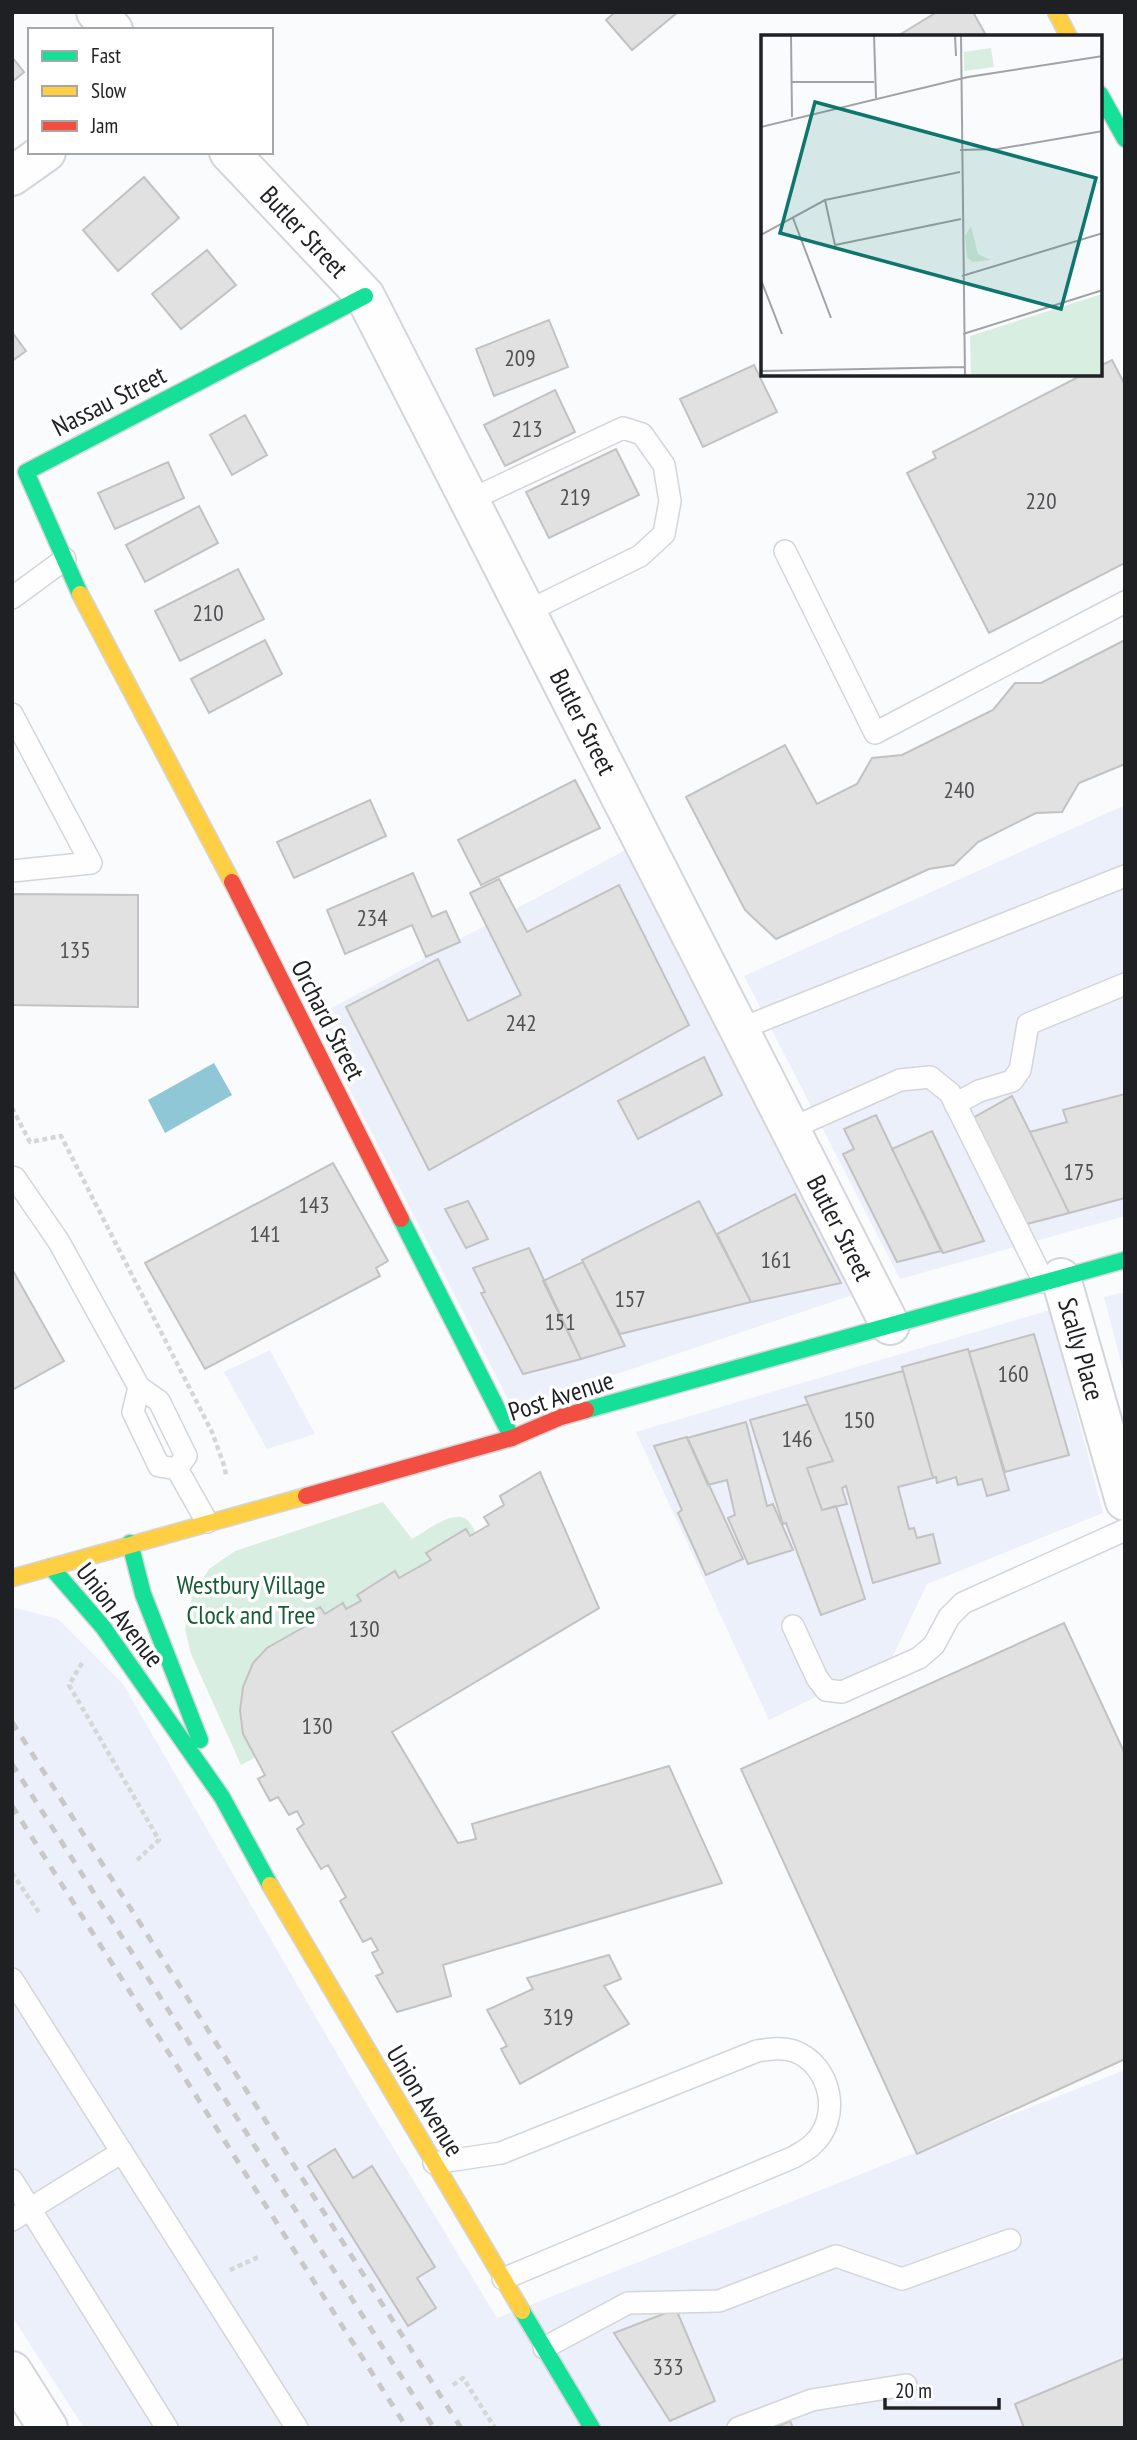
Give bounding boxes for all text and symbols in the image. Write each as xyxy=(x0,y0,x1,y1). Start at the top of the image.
legend xyxy=(28,28,273,154)
inset map xyxy=(761,35,1102,376)
text: Fast xyxy=(91,42,121,69)
text: Slow xyxy=(91,77,127,104)
text: Jam xyxy=(90,112,118,139)
street label: Butler Street xyxy=(253,179,355,285)
house number: 209 xyxy=(504,343,536,372)
street label: Nassau Street xyxy=(46,358,171,443)
house number: 213 xyxy=(511,414,543,443)
house number: 219 xyxy=(559,482,591,511)
house number: 220 xyxy=(1025,486,1057,515)
house number: 210 xyxy=(192,598,224,627)
street label: Butler Street xyxy=(543,664,624,780)
house number: 240 xyxy=(943,775,975,804)
house number: 234 xyxy=(356,903,388,932)
house number: 135 xyxy=(59,935,91,964)
street label: Orchard Street xyxy=(284,954,373,1085)
house number: 242 xyxy=(505,1008,537,1037)
house number: 175 xyxy=(1063,1157,1095,1186)
street label: Butler Street xyxy=(800,1170,881,1286)
house number: 143 xyxy=(298,1190,330,1219)
house number: 141 xyxy=(249,1219,281,1248)
house number: 161 xyxy=(760,1245,792,1274)
house number: 157 xyxy=(614,1284,646,1313)
street label: Scally Place xyxy=(1051,1294,1112,1404)
house number: 151 xyxy=(544,1307,576,1336)
house number: 160 xyxy=(997,1359,1029,1388)
street label: Post Avenue xyxy=(504,1363,618,1428)
house number: 150 xyxy=(843,1405,875,1434)
house number: 146 xyxy=(781,1424,813,1453)
street label: Union Avenue xyxy=(69,1556,172,1674)
park label: Westbury Village Clock and Tree xyxy=(177,1568,325,1631)
house number: 130 xyxy=(348,1614,380,1643)
house number: 130 xyxy=(301,1711,333,1740)
house number: 319 xyxy=(542,2002,574,2031)
street label: Union Avenue xyxy=(379,2039,471,2162)
house number: 333 xyxy=(652,2352,684,2381)
scale bar xyxy=(885,2366,999,2410)
text: 20 m xyxy=(895,2377,932,2404)

